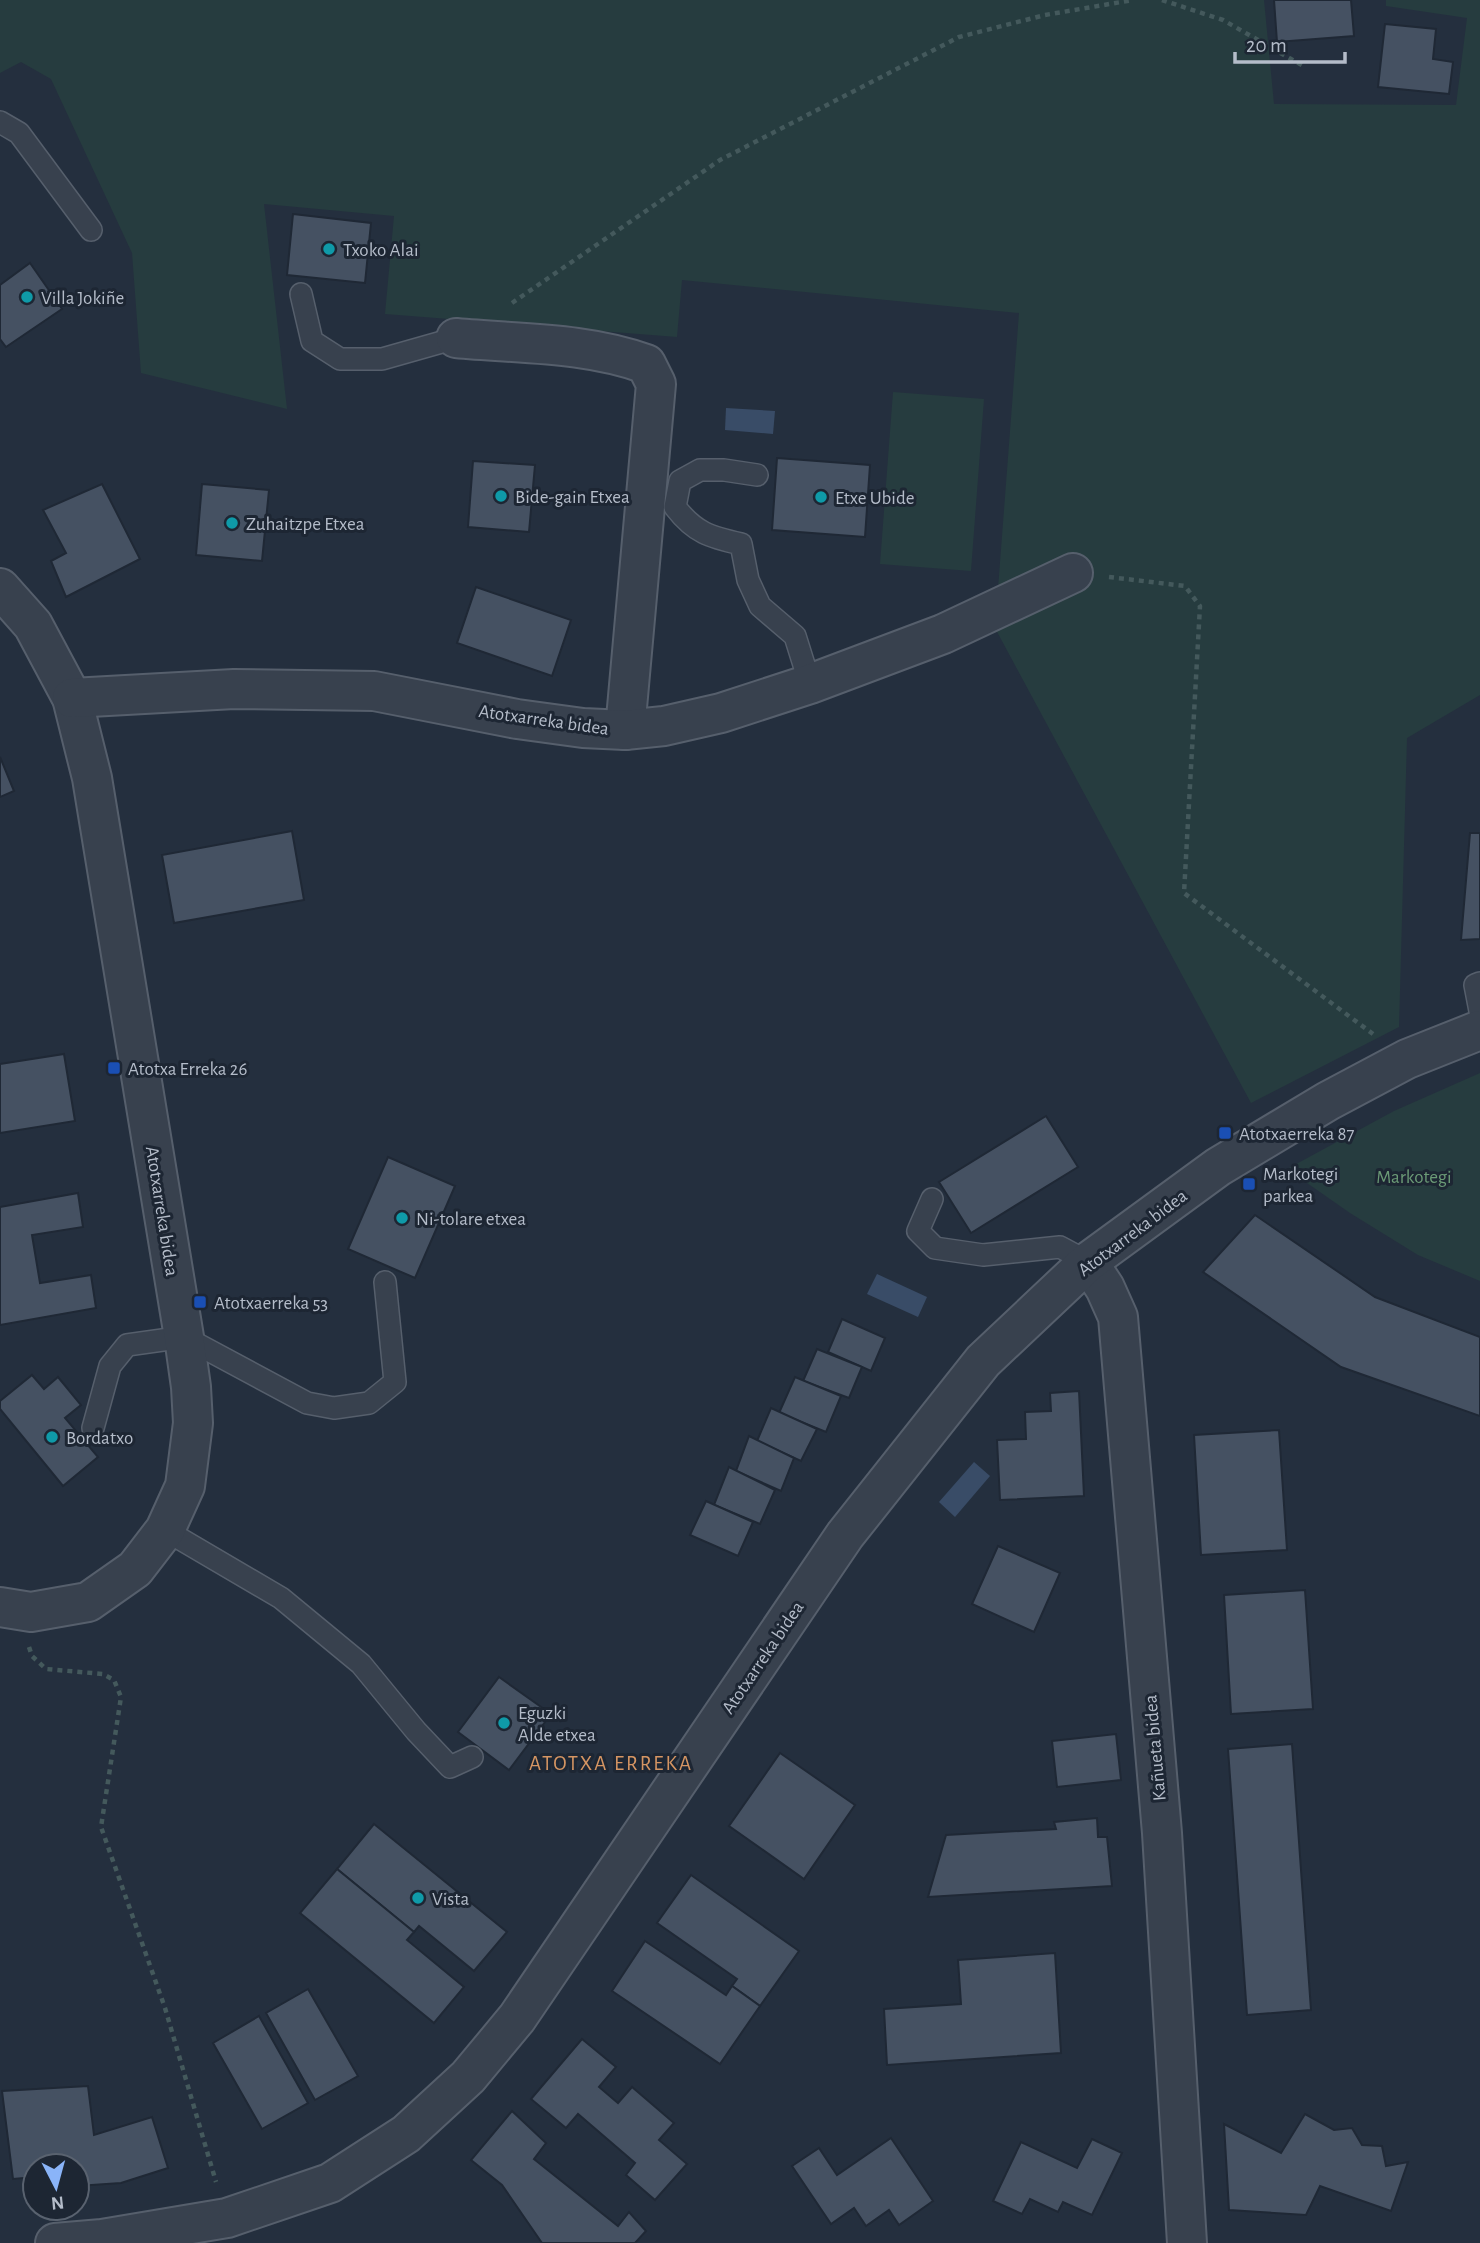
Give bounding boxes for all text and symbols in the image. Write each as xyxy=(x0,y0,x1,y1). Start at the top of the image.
scale bar xyxy=(1235,21,1345,65)
text: 20 m xyxy=(1246,35,1287,56)
marker: Txoko Alai xyxy=(321,241,337,257)
place label: Txoko Alai xyxy=(343,241,419,260)
marker: Villa Jokiñe xyxy=(19,289,35,305)
place label: Villa Jokiñe xyxy=(41,289,124,308)
marker: Bide-gain Etxea xyxy=(493,488,509,504)
place label: Bide-gain Etxea xyxy=(515,488,630,507)
marker: Etxe Ubide xyxy=(813,489,829,505)
place label: Etxe Ubide xyxy=(835,489,915,508)
marker: Zuhaitzpe Etxea xyxy=(224,515,240,531)
place label: Zuhaitzpe Etxea xyxy=(246,515,365,534)
street label: Atotxarreka bidea xyxy=(477,702,610,739)
marker: Atotxa Erreka 26 xyxy=(106,1060,122,1076)
place label: Atotxa Erreka 26 xyxy=(128,1060,247,1079)
marker: Atotxaerreka 87 xyxy=(1217,1125,1233,1141)
place label: Atotxaerreka 87 xyxy=(1239,1125,1354,1144)
street label: Atotxarreka bidea xyxy=(142,1145,181,1278)
place label: Markotegi parkea xyxy=(1263,1165,1338,1206)
park label: Markotegi xyxy=(1376,1168,1452,1187)
marker: Markotegi parkea xyxy=(1241,1176,1257,1192)
street label: Atotxarreka bidea xyxy=(1075,1186,1191,1280)
marker: Ni-tolare etxea xyxy=(394,1210,410,1226)
place label: Ni-tolare etxea xyxy=(416,1210,526,1229)
marker: Atotxaerreka 53 xyxy=(192,1294,208,1310)
place label: Atotxaerreka 53 xyxy=(214,1294,328,1313)
marker: Bordatxo xyxy=(44,1429,60,1445)
place label: Bordatxo xyxy=(66,1429,133,1448)
street label: Atotxarreka bidea xyxy=(719,1598,808,1718)
street label: Kañueta bidea xyxy=(1141,1694,1170,1802)
place label: Eguzki Alde etxea xyxy=(518,1704,596,1745)
marker: Eguzki Alde etxea xyxy=(496,1715,512,1731)
district label: ATOTXA ERREKA xyxy=(529,1753,693,1774)
marker: Vista xyxy=(410,1890,426,1906)
place label: Vista xyxy=(432,1890,469,1909)
north arrow xyxy=(21,2152,91,2222)
text: N xyxy=(50,2192,65,2213)

